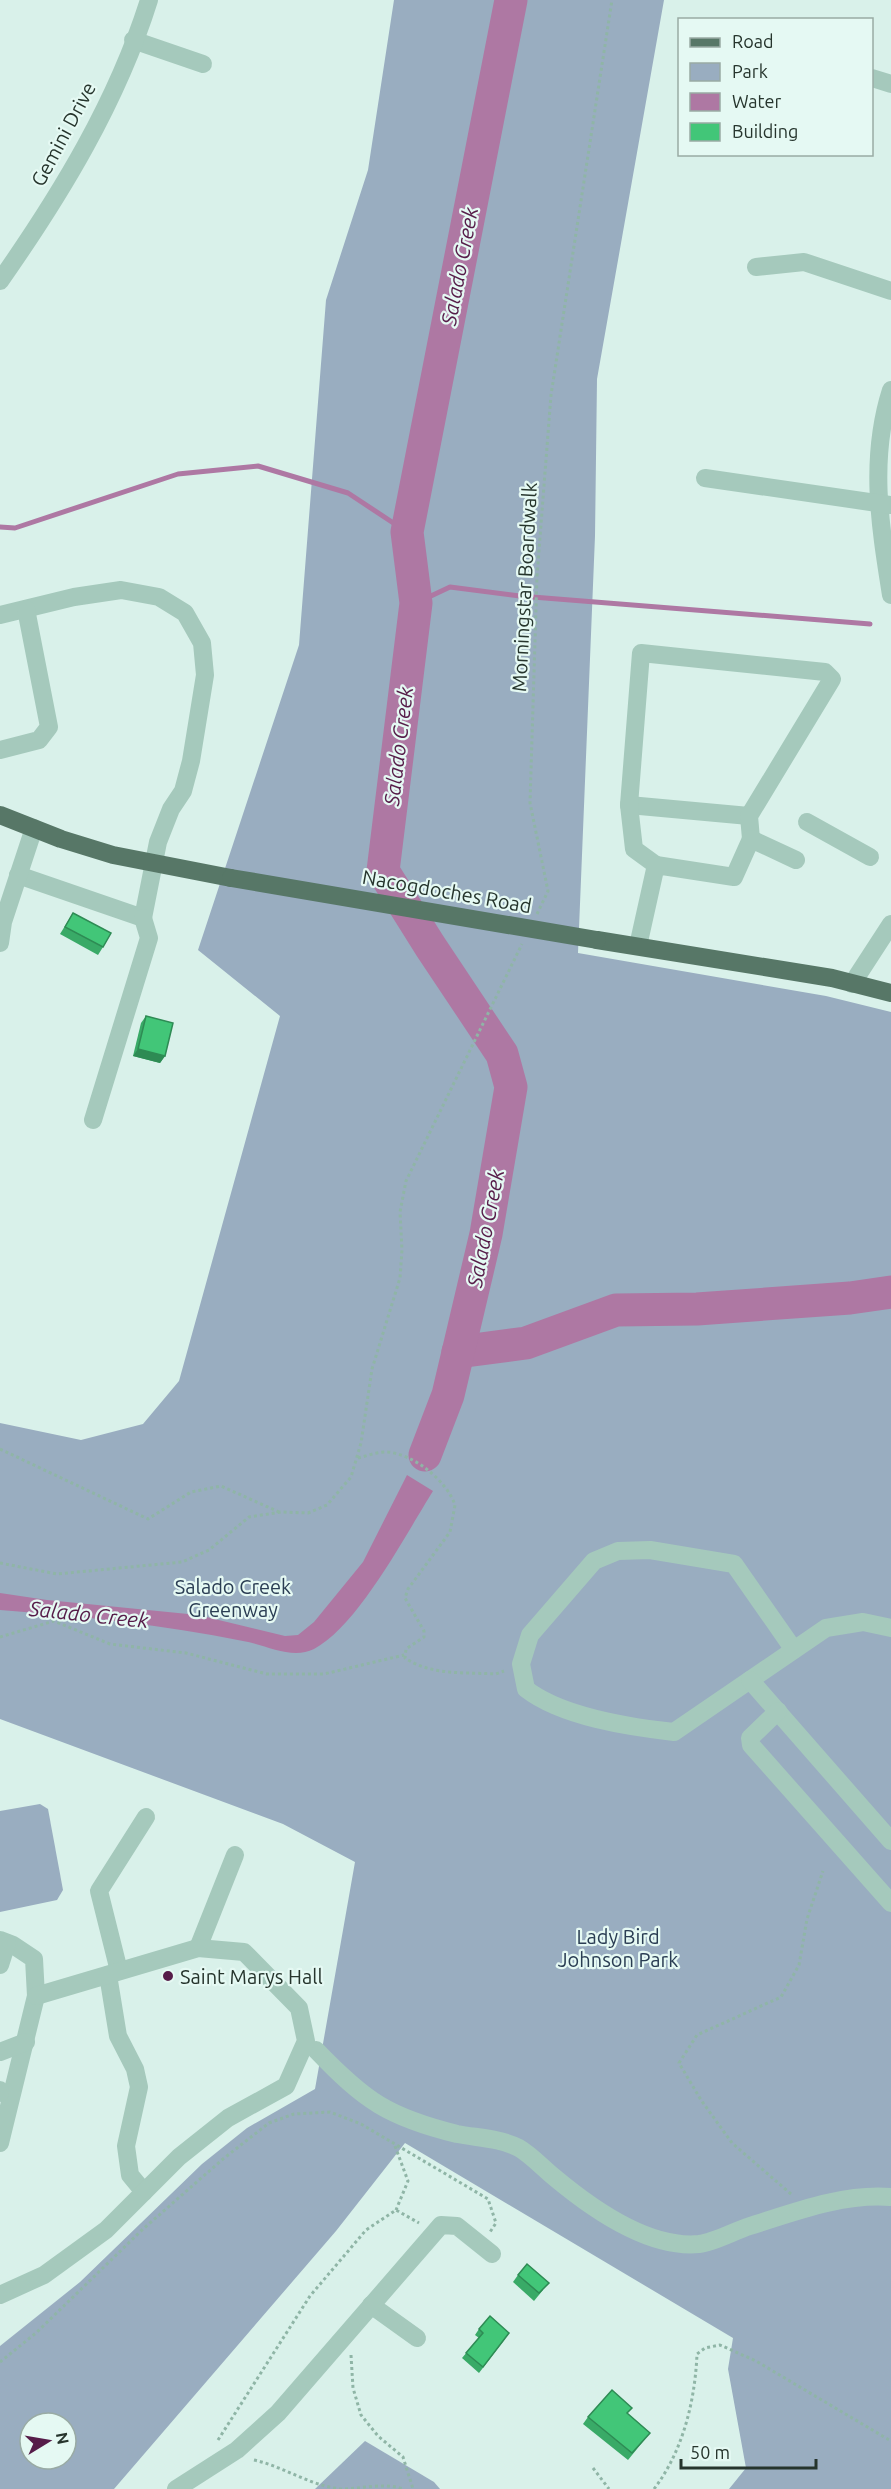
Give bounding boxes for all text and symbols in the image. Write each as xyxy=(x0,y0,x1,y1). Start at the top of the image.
legend xyxy=(678,18,873,156)
text: Road xyxy=(732,31,774,51)
text: Park xyxy=(732,61,768,81)
street label: Gemini Drive xyxy=(26,78,100,190)
text: Water xyxy=(732,91,782,111)
text: Building xyxy=(732,121,798,141)
water label: Salado Creek xyxy=(436,205,482,328)
street label: Morningstar Boardwalk xyxy=(507,482,541,692)
water label: Salado Creek xyxy=(379,685,417,808)
street label: Nacogdoches Road xyxy=(361,865,533,917)
water label: Salado Creek xyxy=(462,1167,508,1290)
park label: Salado Creek Greenway xyxy=(175,1575,291,1621)
water label: Salado Creek xyxy=(27,1596,150,1632)
park label: Lady Bird Johnson Park xyxy=(558,1925,678,1971)
place label: Saint Marys Hall xyxy=(180,1965,323,1988)
marker: Saint Marys Hall xyxy=(161,1969,175,1983)
north arrow xyxy=(18,2411,78,2471)
text: N xyxy=(53,2431,73,2446)
scale bar xyxy=(681,2432,816,2470)
text: 50 m xyxy=(690,2442,730,2462)

